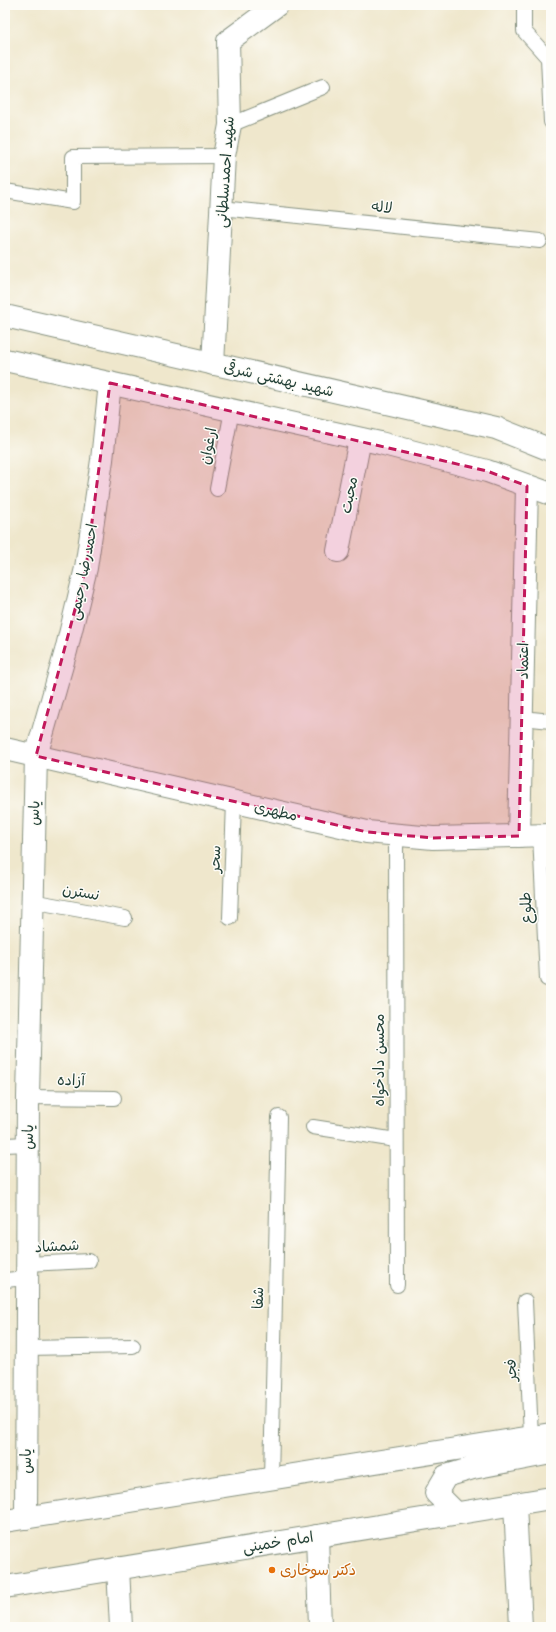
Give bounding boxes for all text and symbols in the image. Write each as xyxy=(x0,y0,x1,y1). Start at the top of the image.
street label: شهید احمدسلطانی xyxy=(211,115,239,229)
street label: لاله xyxy=(370,196,394,218)
street label: شهید بهشتی شرقی xyxy=(222,356,336,401)
street label: ارغوان xyxy=(195,426,221,466)
street label: محبت xyxy=(336,475,362,515)
street label: احمدرضا رحیمی xyxy=(64,522,102,622)
street label: اعتماد xyxy=(513,642,533,680)
street label: مطهری xyxy=(252,796,300,826)
street label: یاس xyxy=(24,800,44,826)
street label: سحر xyxy=(204,845,225,875)
street label: نسترن xyxy=(61,879,101,905)
street label: طلوع xyxy=(515,891,537,925)
street label: محسن دادخواه xyxy=(369,1014,389,1106)
street label: آزاده xyxy=(57,1070,86,1090)
street label: یاس xyxy=(18,1124,38,1150)
street label: شمشاد xyxy=(34,1235,80,1257)
street label: شفا xyxy=(248,1287,268,1309)
street label: فجر xyxy=(500,1358,522,1384)
street label: یاس xyxy=(16,1448,36,1474)
street label: امام خمینی xyxy=(241,1527,315,1558)
place label: دکتر سوخاری xyxy=(280,1560,356,1580)
marker: دکتر سوخاری xyxy=(267,1565,277,1575)

